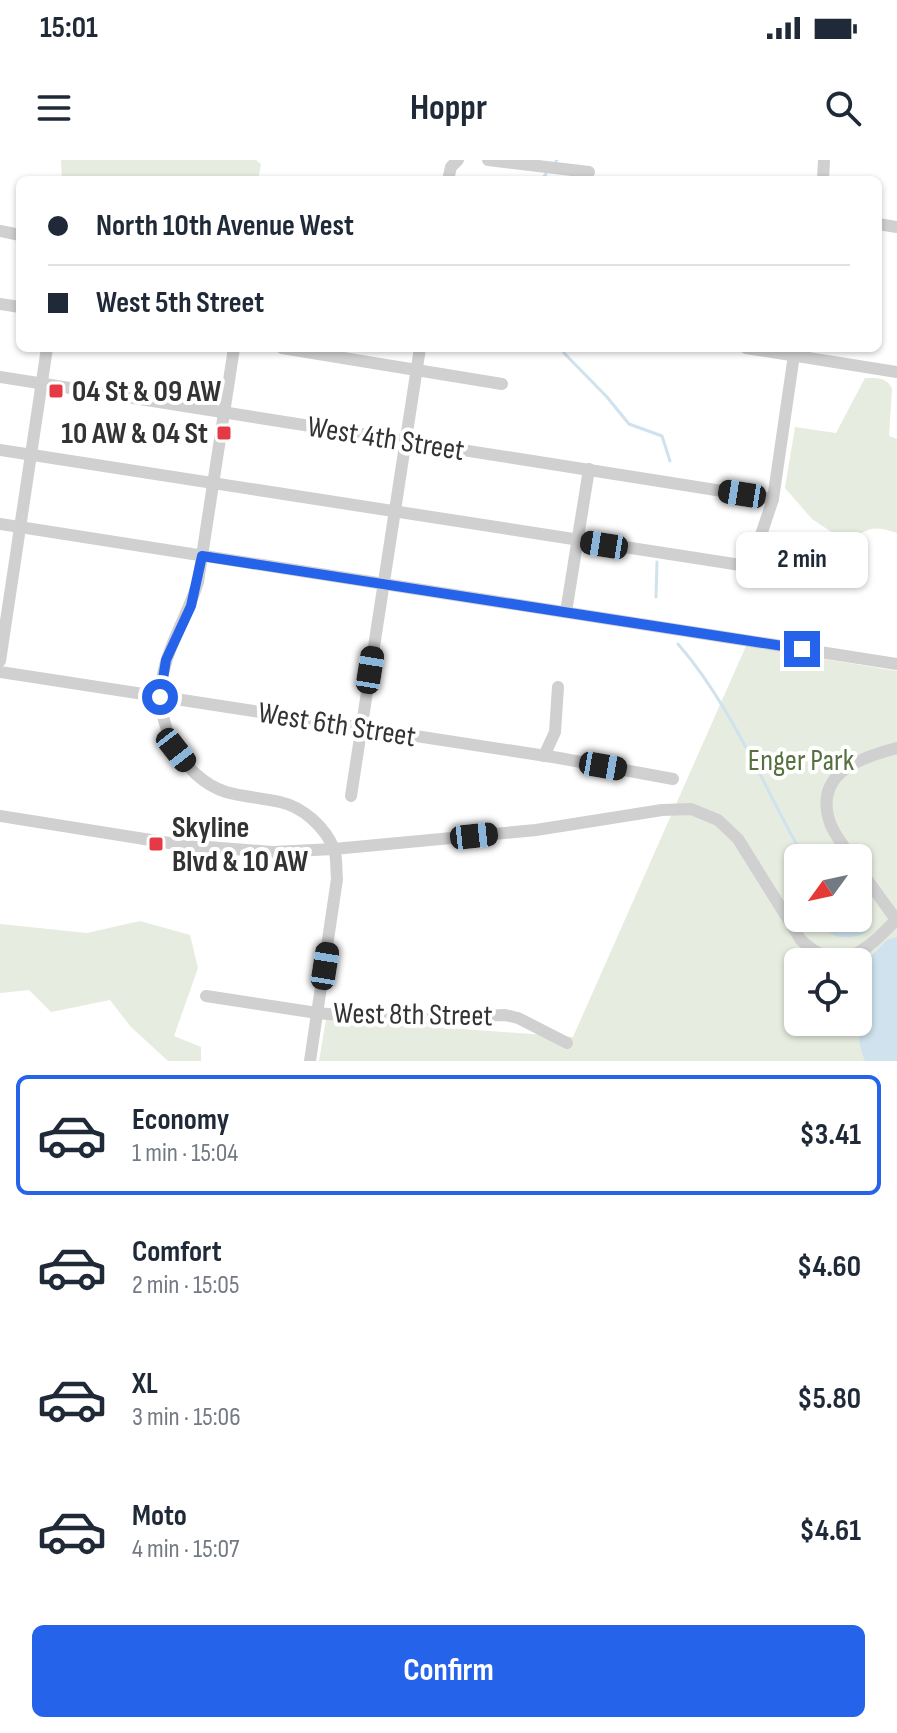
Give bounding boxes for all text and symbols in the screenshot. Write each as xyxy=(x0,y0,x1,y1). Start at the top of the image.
text: 15:01 xyxy=(40,10,98,46)
icon: menu xyxy=(32,86,76,130)
icon: search xyxy=(821,86,865,130)
text: Hoppr xyxy=(410,87,487,130)
text: North 10th Avenue West xyxy=(96,208,354,244)
text: West 5th Street xyxy=(96,285,264,321)
place label: 04 St & 09 AW xyxy=(72,374,221,410)
marker: 04 St & 09 AW xyxy=(47,382,65,400)
street label: West 4th Street xyxy=(305,409,467,469)
place label: 10 AW & 04 St xyxy=(61,416,208,452)
marker: 10 AW & 04 St xyxy=(215,424,233,442)
car xyxy=(716,478,768,510)
car xyxy=(578,529,630,561)
callout: 2 min xyxy=(736,533,868,589)
text: 2 min xyxy=(777,544,827,575)
route end xyxy=(784,631,820,667)
car xyxy=(354,644,386,696)
route start xyxy=(142,679,178,715)
street label: West 6th Street xyxy=(256,695,418,755)
car xyxy=(152,724,200,776)
park label: Enger Park xyxy=(748,743,855,779)
car xyxy=(577,750,629,782)
place label: Skyline Blvd & 10 AW xyxy=(172,810,308,880)
car xyxy=(449,822,499,850)
marker: Skyline Blvd & 10 AW xyxy=(147,835,165,853)
north arrow xyxy=(784,844,872,932)
map controls xyxy=(784,844,872,1036)
car xyxy=(309,940,341,992)
button: locate xyxy=(784,948,872,1036)
street label: West 8th Street xyxy=(333,996,493,1034)
icon: car xyxy=(36,1099,108,1171)
text: Economy xyxy=(132,1102,229,1138)
text: $3.41 xyxy=(799,1117,861,1153)
text: 1 min · 15:04 xyxy=(132,1138,238,1169)
icon: car xyxy=(36,1231,108,1303)
text: Comfort xyxy=(132,1234,222,1270)
text: $4.60 xyxy=(797,1249,861,1285)
text: 2 min · 15:05 xyxy=(132,1270,239,1301)
icon: car xyxy=(36,1363,108,1435)
text: XL xyxy=(132,1366,158,1402)
text: $5.80 xyxy=(797,1381,861,1417)
text: 3 min · 15:06 xyxy=(132,1402,241,1433)
icon: car xyxy=(36,1495,108,1567)
text: Moto xyxy=(132,1498,187,1534)
text: $4.61 xyxy=(800,1513,861,1549)
text: 4 min · 15:07 xyxy=(132,1534,239,1565)
button: Confirm xyxy=(32,1625,865,1717)

